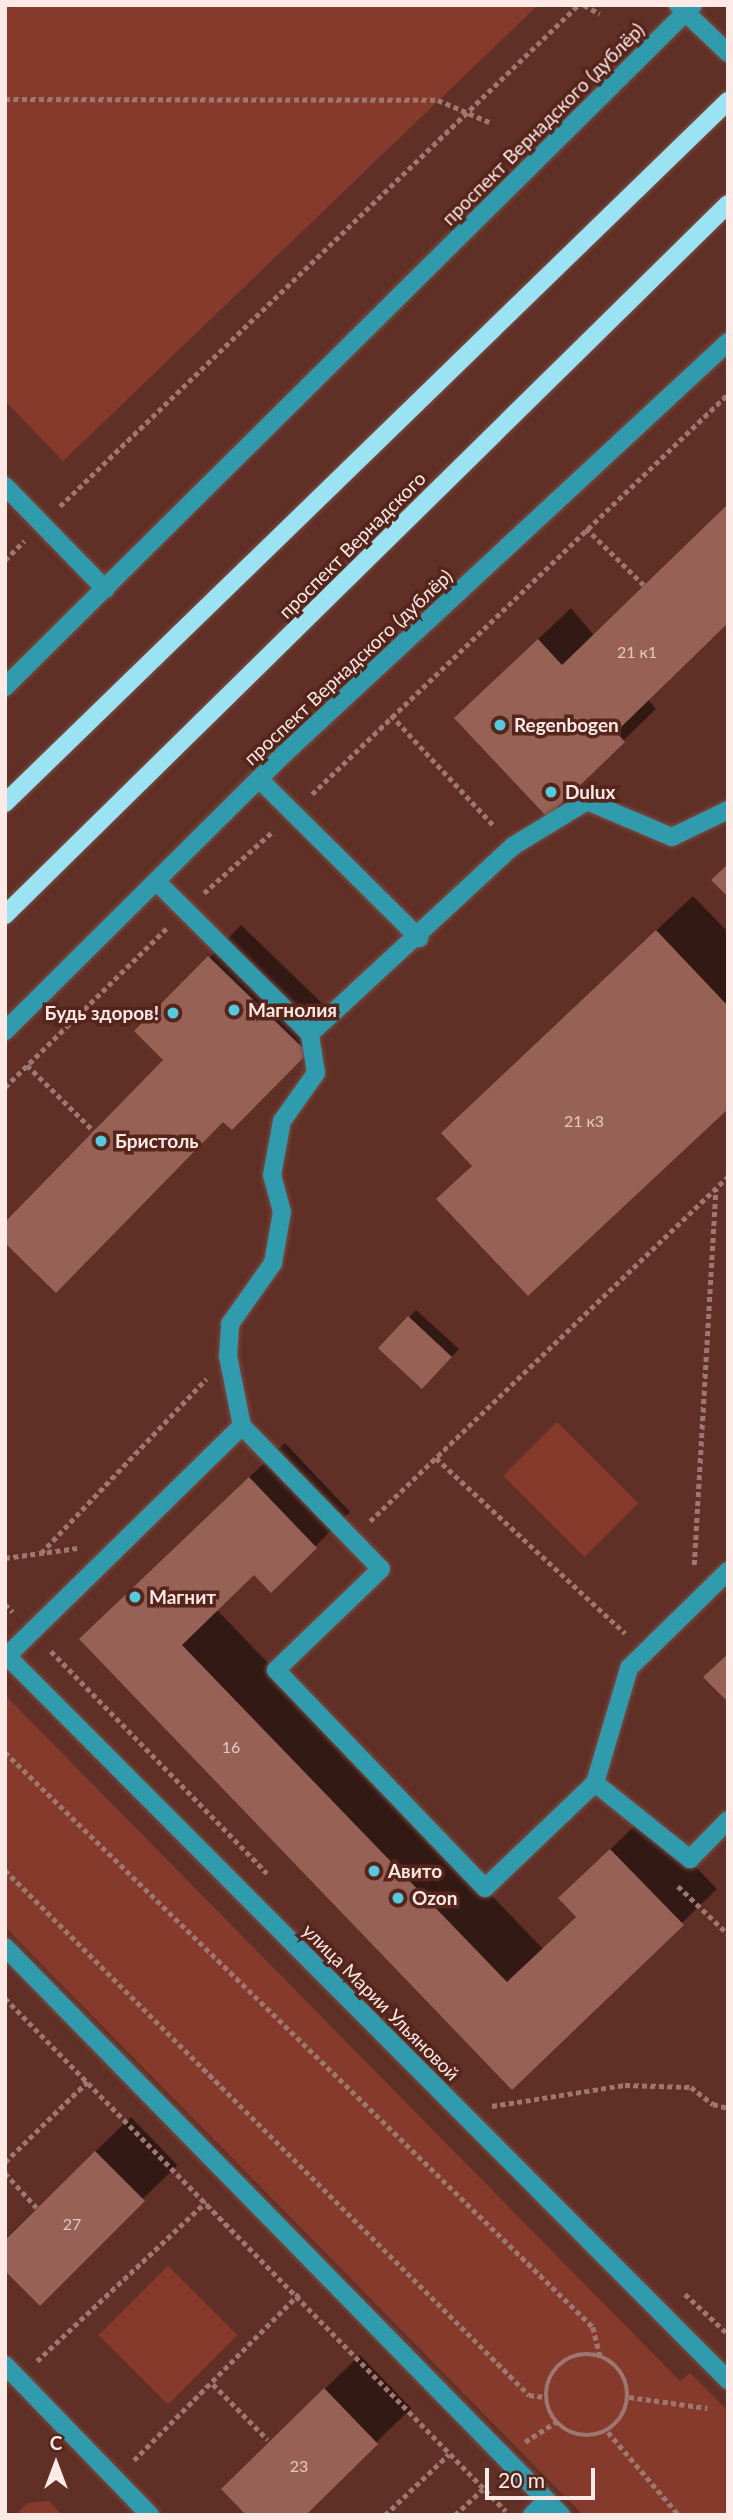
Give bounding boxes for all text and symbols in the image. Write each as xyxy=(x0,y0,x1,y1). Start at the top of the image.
street label: проспект Вернадского (дублёр) xyxy=(437,18,649,230)
street label: проспект Вернадского xyxy=(274,467,430,623)
street label: проспект Вернадского (дублёр) xyxy=(239,564,457,770)
house number: 21 к1 xyxy=(617,642,657,662)
place label: Regenbogen xyxy=(514,714,619,736)
marker: Regenbogen xyxy=(492,717,508,733)
place label: Dulux xyxy=(565,781,615,803)
marker: Dulux xyxy=(543,784,559,800)
place label: Магнолия xyxy=(248,999,337,1021)
place label: Будь здоров! xyxy=(45,1002,159,1024)
marker: Магнолия xyxy=(226,1002,242,1018)
marker: Будь здоров! xyxy=(165,1005,181,1021)
house number: 21 к3 xyxy=(564,1111,604,1131)
place label: Бристоль xyxy=(115,1130,199,1152)
marker: Бристоль xyxy=(93,1133,109,1149)
place label: Магнит xyxy=(149,1586,216,1608)
marker: Магнит xyxy=(127,1589,143,1605)
house number: 16 xyxy=(222,1737,240,1757)
place label: Авито xyxy=(388,1860,442,1882)
marker: Авито xyxy=(366,1863,382,1879)
place label: Ozon xyxy=(412,1887,457,1909)
marker: Ozon xyxy=(390,1890,406,1906)
street label: улица Марии Ульяновой xyxy=(298,1919,464,2085)
house number: 27 xyxy=(63,2214,81,2234)
north arrow xyxy=(21,2429,91,2499)
text: С xyxy=(50,2431,62,2454)
scale bar xyxy=(488,2454,598,2498)
house number: 23 xyxy=(290,2456,308,2476)
text: 20 m xyxy=(498,2467,545,2492)

